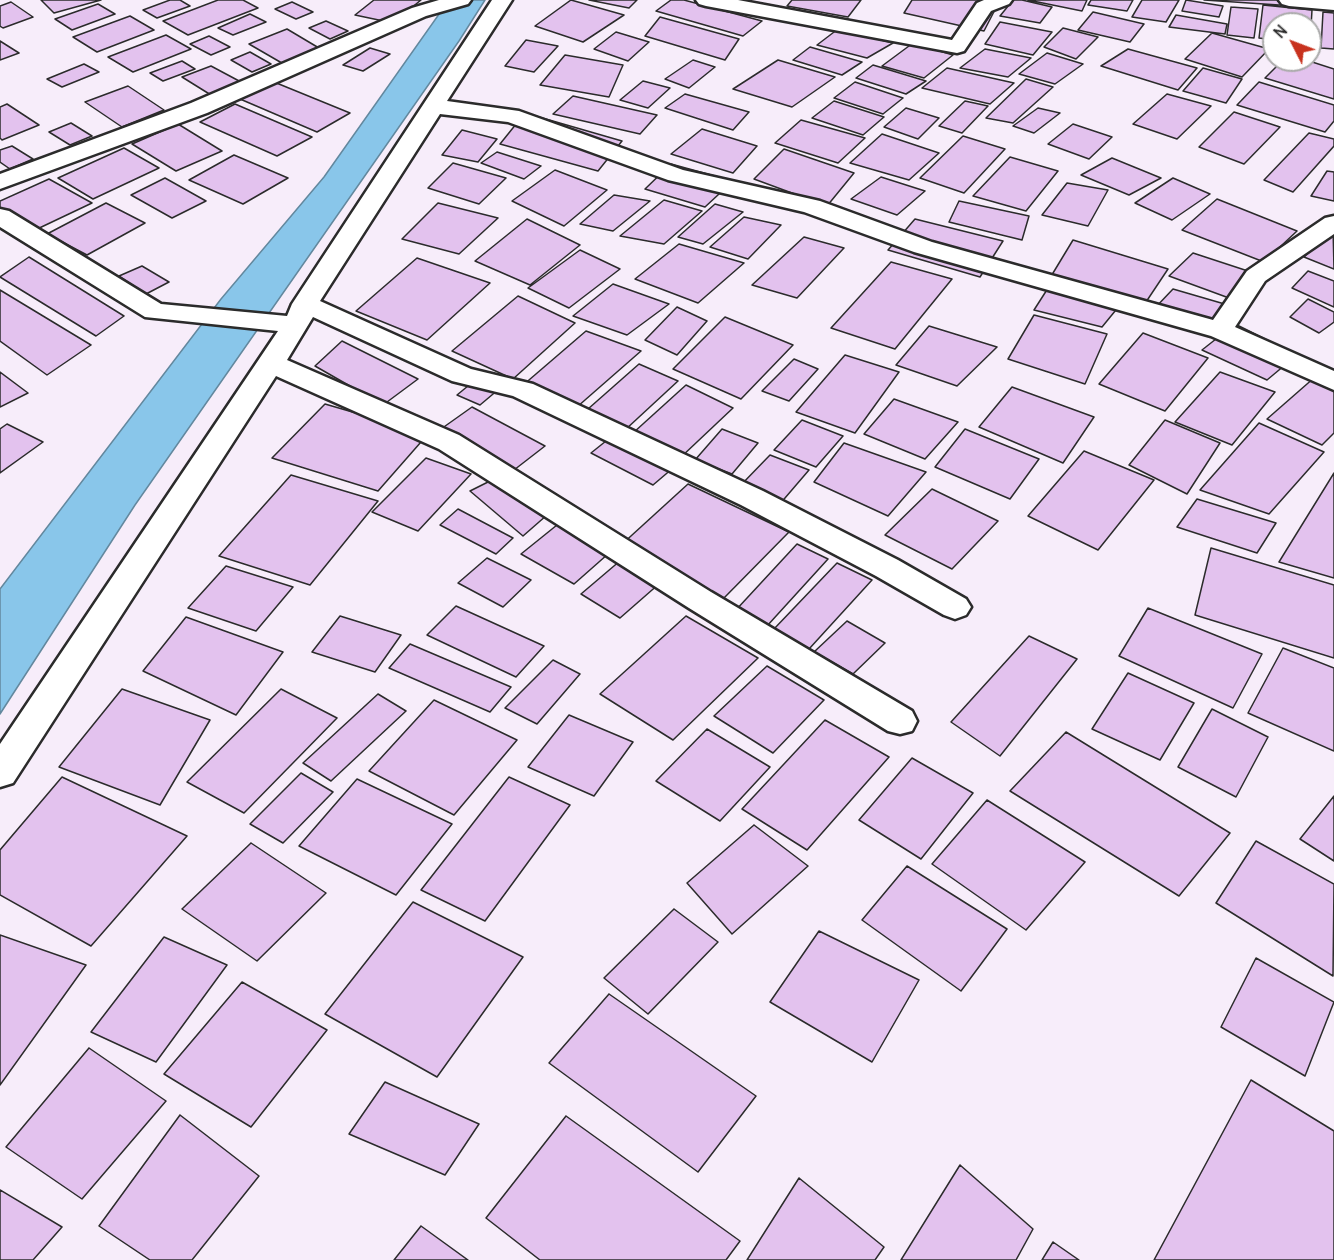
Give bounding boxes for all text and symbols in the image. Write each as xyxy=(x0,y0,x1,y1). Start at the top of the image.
north arrow xyxy=(1262,12,1322,72)
text: N xyxy=(1269,20,1291,42)

